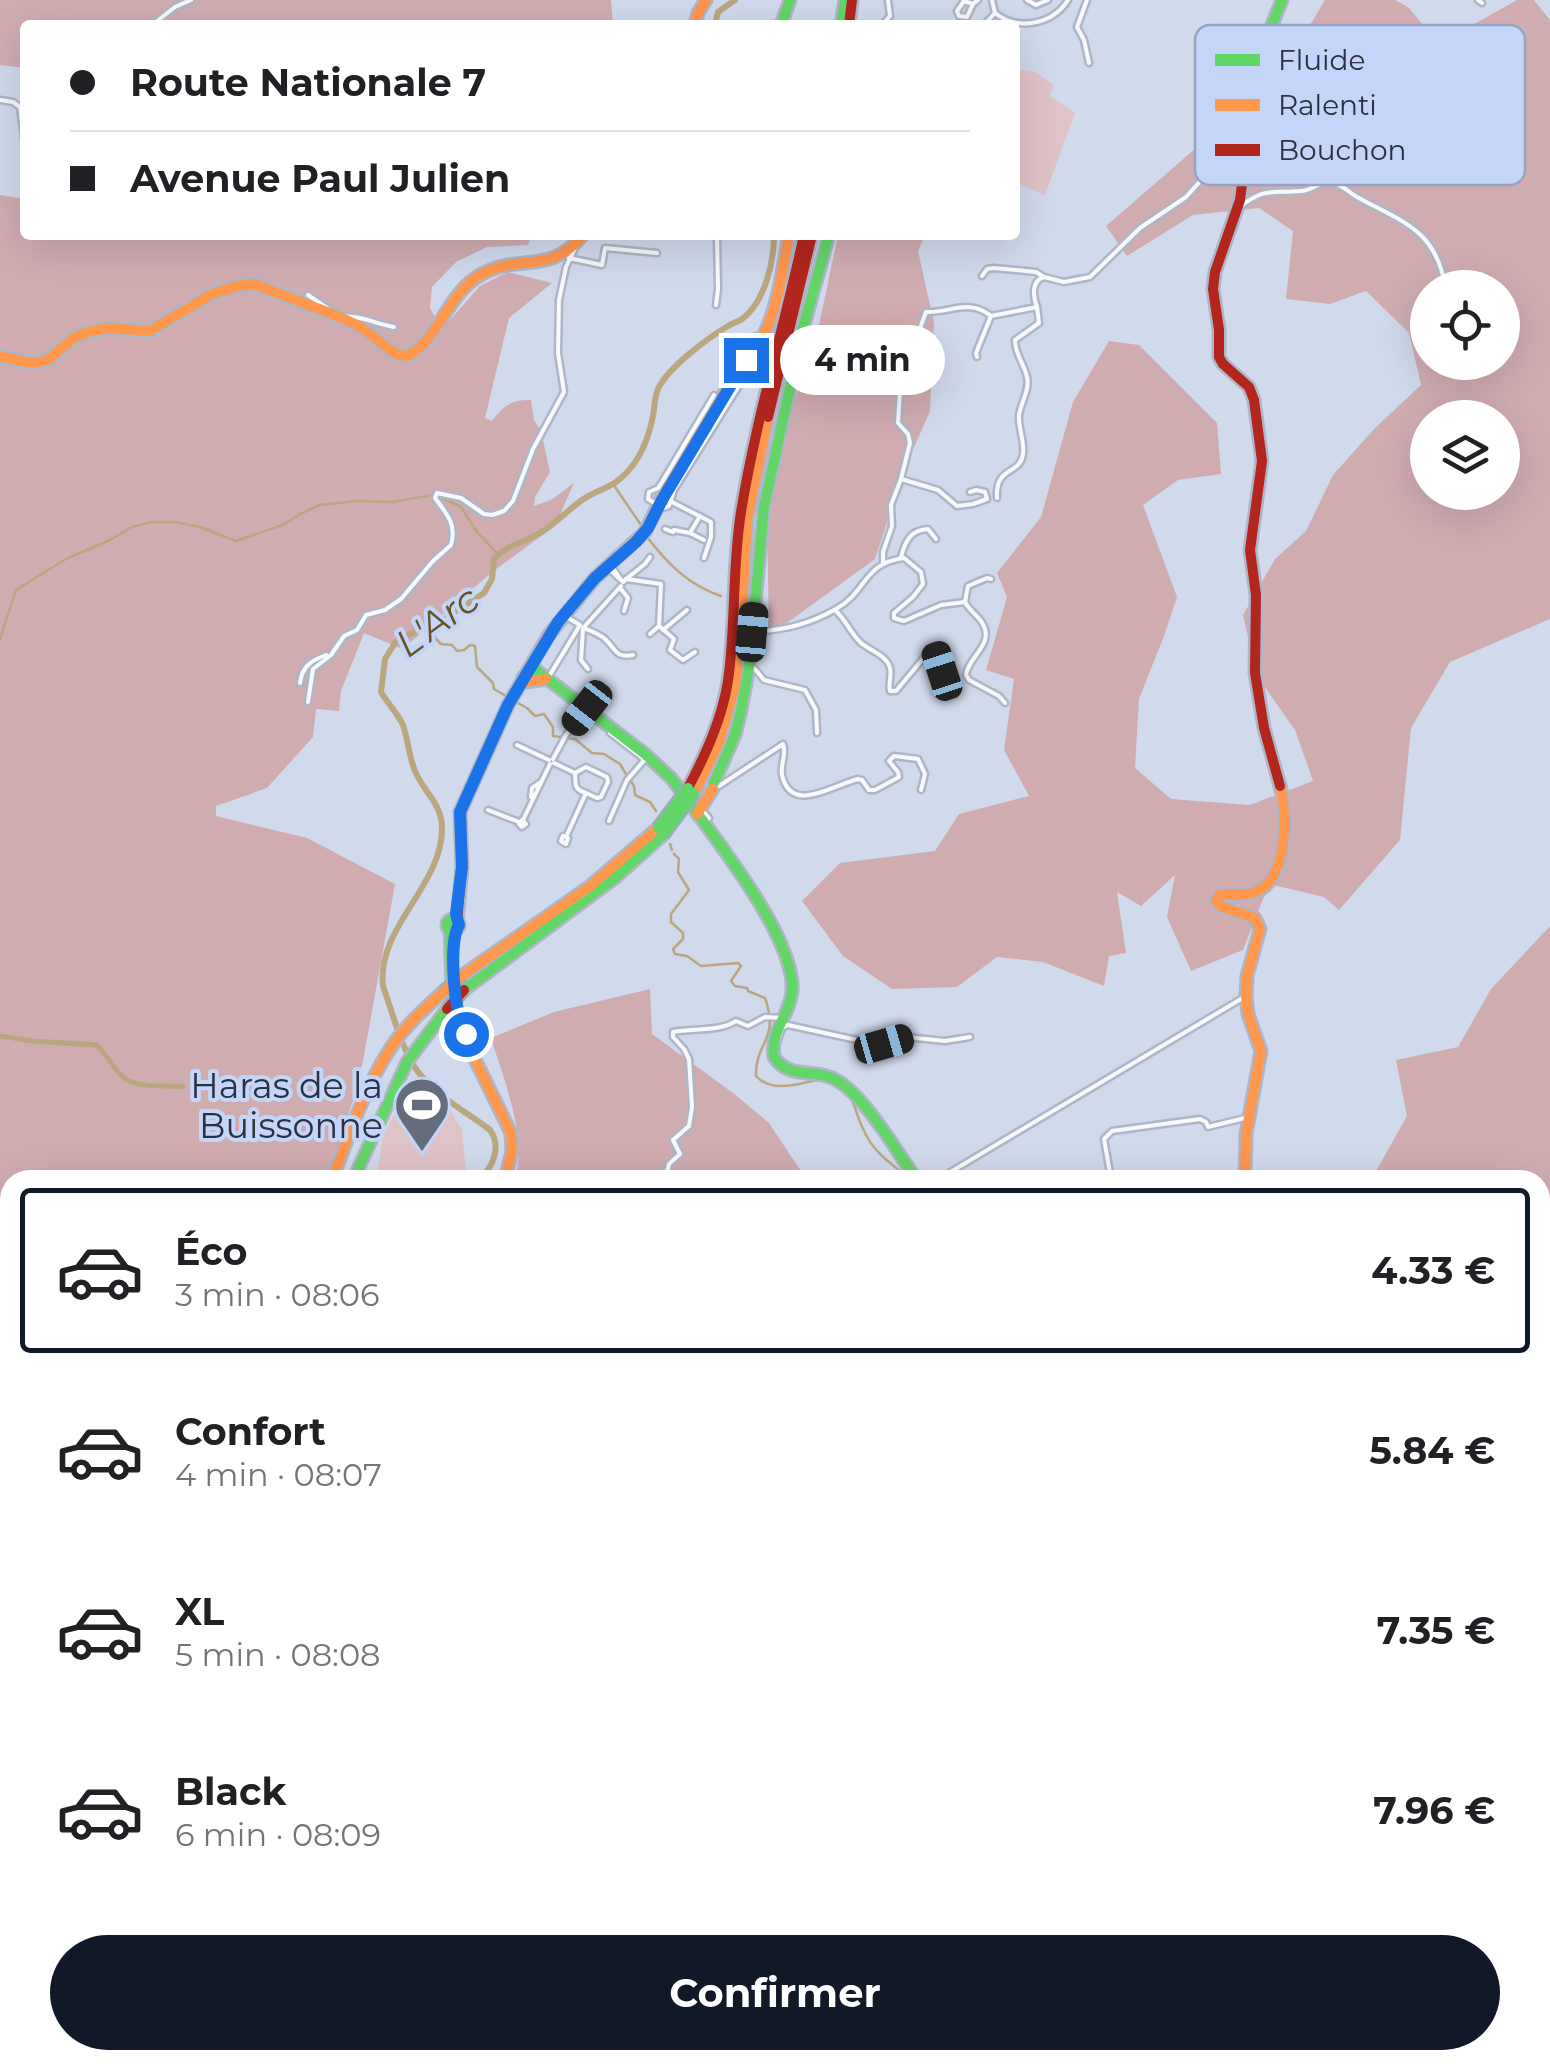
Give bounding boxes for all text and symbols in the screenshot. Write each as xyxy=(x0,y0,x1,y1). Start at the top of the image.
legend xyxy=(1195,25,1525,185)
text: Fluide xyxy=(1278,43,1366,77)
text: Route Nationale 7 xyxy=(130,59,486,106)
text: Ralenti xyxy=(1278,88,1377,122)
text: Bouchon xyxy=(1278,133,1406,167)
text: Avenue Paul Julien xyxy=(130,155,510,202)
map controls xyxy=(1410,270,1520,510)
button: locate xyxy=(1410,270,1520,380)
callout: 4 min xyxy=(781,325,946,395)
route end xyxy=(724,338,769,383)
text: 4 min xyxy=(814,340,911,379)
button: layers xyxy=(1410,400,1520,510)
water label: L'Arc xyxy=(386,575,488,667)
car xyxy=(734,601,770,663)
car xyxy=(918,638,966,704)
car xyxy=(557,675,617,741)
route start xyxy=(444,1012,489,1057)
car xyxy=(851,1021,917,1067)
place label: Haras de la Buissonne xyxy=(190,1064,383,1147)
sports icon: Haras de la Buissonne xyxy=(392,1075,452,1154)
icon: car xyxy=(55,1226,145,1316)
text: Éco xyxy=(175,1228,247,1275)
text: 4.33 € xyxy=(1371,1247,1495,1294)
text: 3 min · 08:06 xyxy=(175,1275,380,1314)
icon: car xyxy=(55,1406,145,1496)
text: Confort xyxy=(175,1408,326,1455)
text: 5.84 € xyxy=(1369,1427,1495,1474)
text: 4 min · 08:07 xyxy=(175,1455,382,1494)
icon: car xyxy=(55,1586,145,1676)
text: XL xyxy=(175,1588,224,1635)
text: 7.35 € xyxy=(1377,1607,1495,1654)
text: 5 min · 08:08 xyxy=(175,1635,381,1674)
icon: car xyxy=(55,1766,145,1856)
text: Black xyxy=(175,1768,286,1815)
text: 7.96 € xyxy=(1373,1787,1495,1834)
text: 6 min · 08:09 xyxy=(175,1815,381,1854)
button: Confirmer xyxy=(50,1935,1500,2050)

